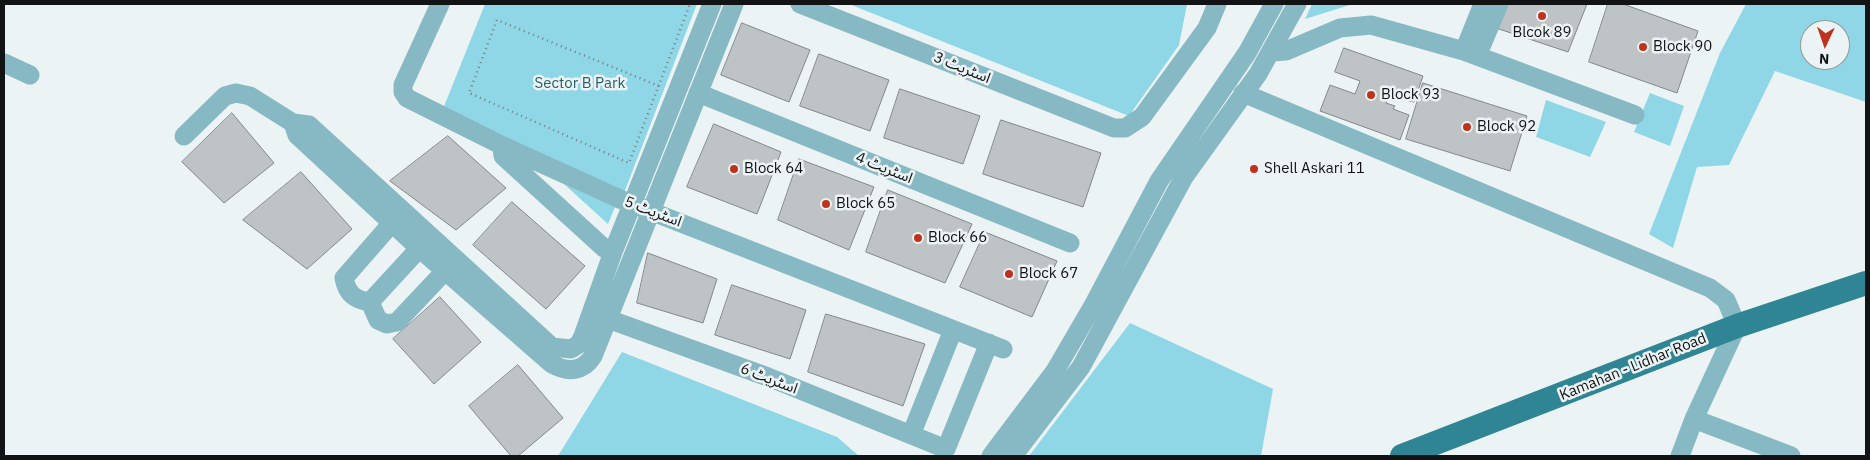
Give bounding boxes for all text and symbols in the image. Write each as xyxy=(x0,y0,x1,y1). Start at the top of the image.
marker: Blcok 89 xyxy=(1536,10,1548,22)
north arrow xyxy=(1800,20,1850,70)
place label: Blcok 89 xyxy=(1512,24,1572,42)
place label: Block 90 xyxy=(1653,38,1712,56)
marker: Block 90 xyxy=(1637,41,1649,53)
street label: اسٹریٹ 3 xyxy=(931,48,993,88)
text: N xyxy=(1819,50,1830,68)
park label: Sector B Park xyxy=(535,75,625,93)
place label: Block 93 xyxy=(1381,86,1440,104)
marker: Block 93 xyxy=(1365,89,1377,101)
place label: Block 92 xyxy=(1477,118,1536,136)
marker: Block 92 xyxy=(1461,121,1473,133)
street label: اسٹریٹ 4 xyxy=(853,148,915,188)
place label: Block 64 xyxy=(744,160,803,178)
place label: Shell Askari 11 xyxy=(1264,160,1365,178)
marker: Block 64 xyxy=(728,163,740,175)
marker: Shell Askari 11 xyxy=(1248,163,1260,175)
street label: اسٹریٹ 5 xyxy=(622,193,684,231)
place label: Block 65 xyxy=(836,195,895,213)
marker: Block 65 xyxy=(820,198,832,210)
place label: Block 66 xyxy=(928,229,987,247)
marker: Block 66 xyxy=(912,232,924,244)
place label: Block 67 xyxy=(1019,265,1078,283)
marker: Block 67 xyxy=(1003,268,1015,280)
street label: Kamahan - Lidhar Road xyxy=(1557,329,1709,405)
street label: اسٹریٹ 6 xyxy=(738,360,800,398)

